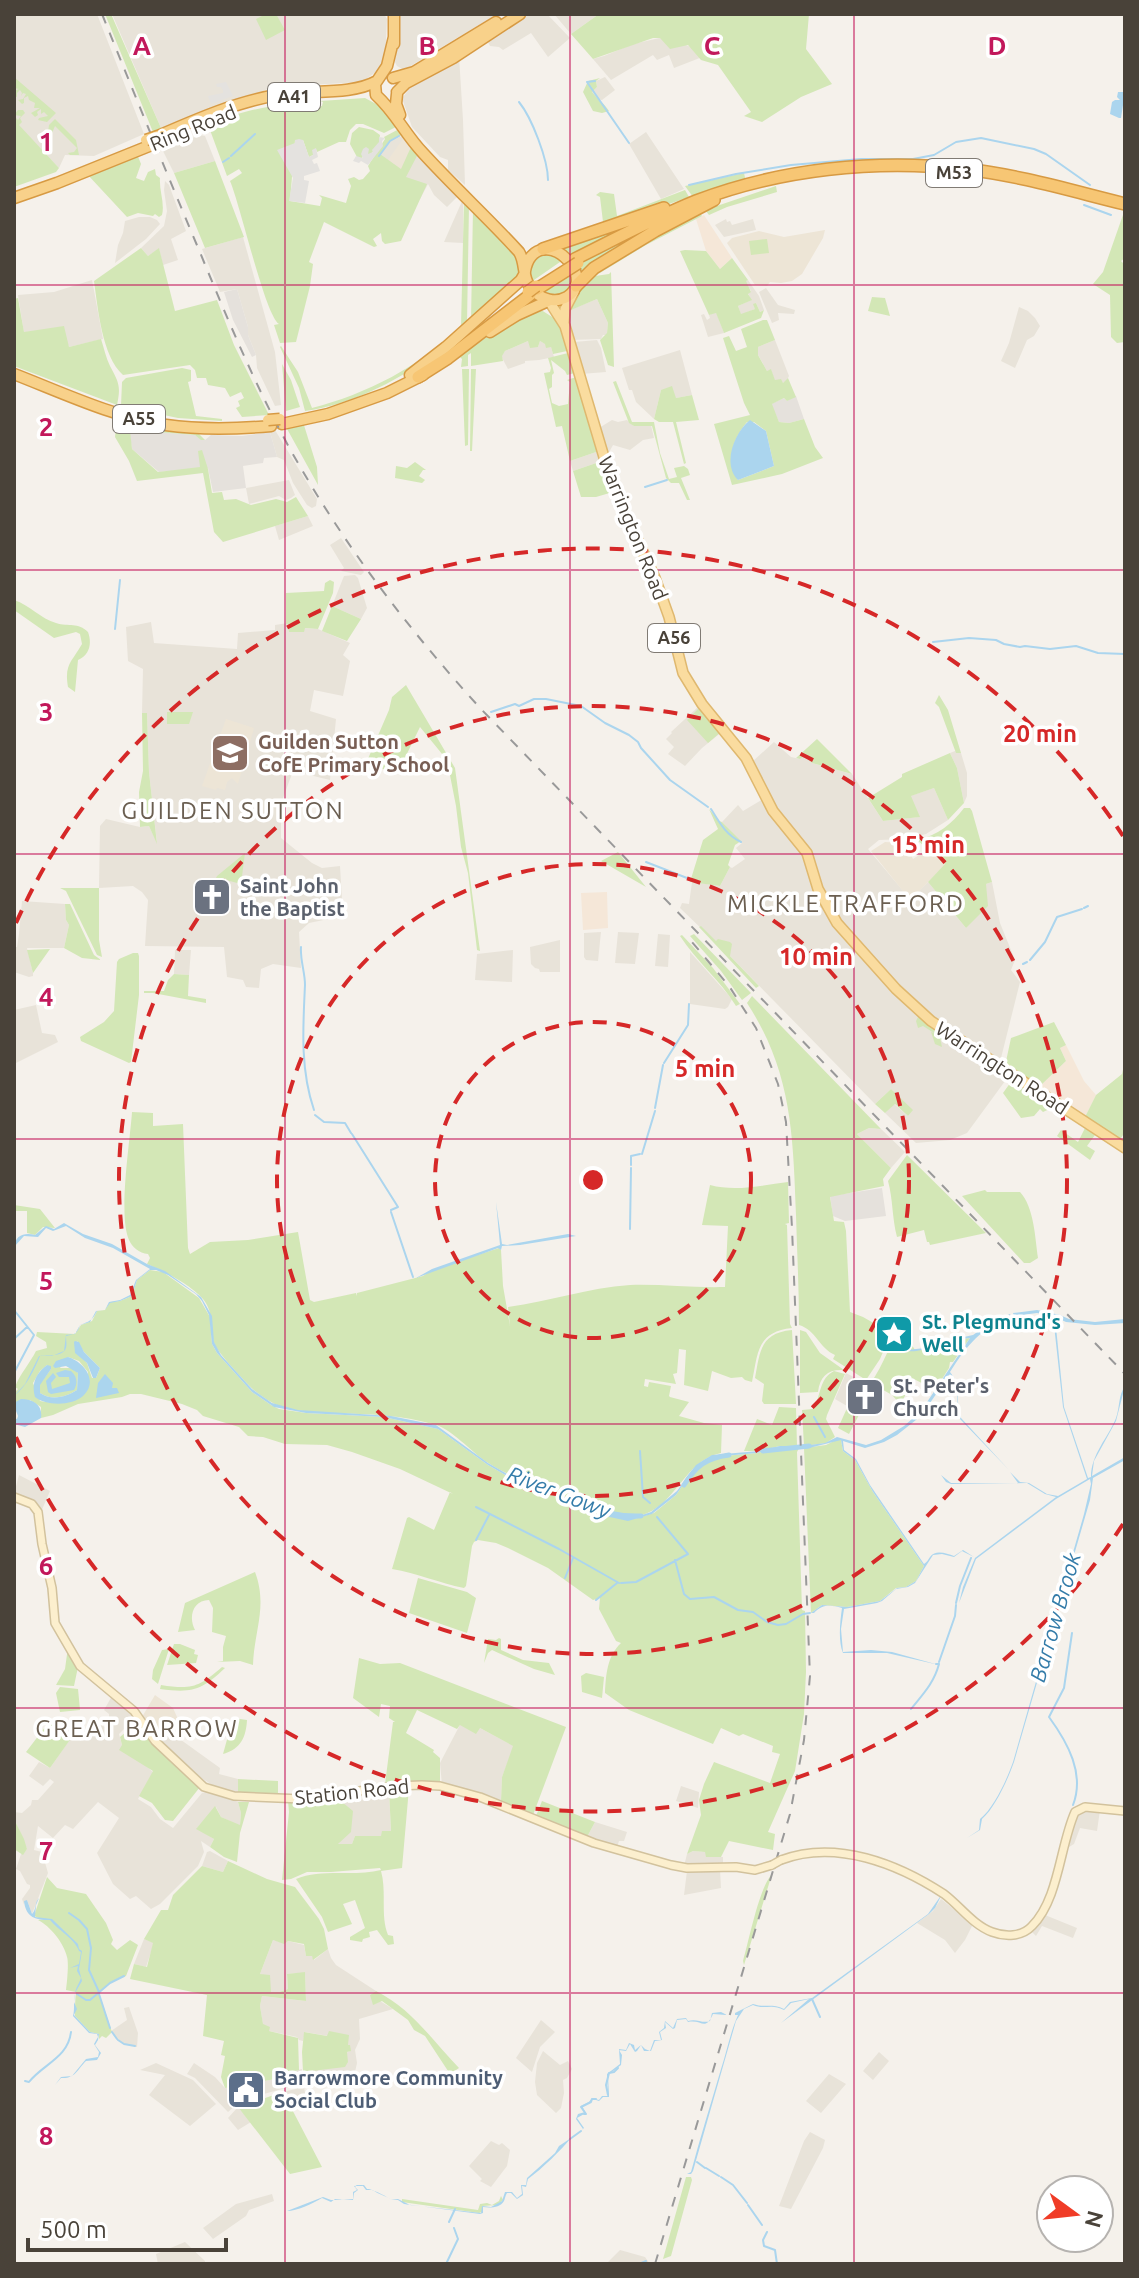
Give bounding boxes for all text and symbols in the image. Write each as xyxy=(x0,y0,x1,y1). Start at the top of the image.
text: A xyxy=(133,31,152,60)
text: B xyxy=(418,31,436,60)
text: C xyxy=(704,31,721,60)
text: D xyxy=(988,31,1006,60)
road number: A41 xyxy=(268,83,320,111)
street label: Ring Road xyxy=(146,100,239,155)
text: 1 xyxy=(39,127,53,156)
road number: M53 xyxy=(926,159,982,187)
road number: A55 xyxy=(113,405,165,433)
text: 2 xyxy=(39,412,53,441)
street label: Warrington Road xyxy=(594,453,673,603)
road number: A56 xyxy=(648,624,700,652)
text: 3 xyxy=(39,697,53,726)
text: 20 min xyxy=(1003,720,1077,747)
place label: Guilden Sutton CofE Primary School xyxy=(258,730,449,776)
school or university icon: Guilden Sutton CofE Primary School xyxy=(209,732,251,774)
district label: GUILDEN SUTTON xyxy=(121,797,345,824)
text: 15 min xyxy=(891,831,965,858)
place label: Saint John the Baptist xyxy=(240,874,345,920)
church icon: Saint John the Baptist xyxy=(191,876,233,918)
district label: MICKLE TRAFFORD xyxy=(727,890,965,917)
text: 10 min xyxy=(779,943,853,970)
text: 4 xyxy=(39,982,53,1011)
street label: Warrington Road xyxy=(932,1016,1073,1119)
text: 5 min xyxy=(675,1055,735,1082)
centre of rings xyxy=(579,1166,607,1194)
text: 5 xyxy=(39,1266,53,1295)
place label: St. Plegmund's Well xyxy=(922,1310,1061,1356)
place icon: St. Plegmund's Well xyxy=(873,1313,915,1355)
place label: St. Peter's Church xyxy=(893,1374,989,1420)
church icon: St. Peter's Church xyxy=(844,1376,886,1418)
water label: River Gowy xyxy=(504,1460,615,1523)
water label: Barrow Brook xyxy=(1024,1549,1085,1684)
text: 6 xyxy=(39,1551,53,1580)
district label: GREAT BARROW xyxy=(35,1715,239,1742)
street label: Station Road xyxy=(294,1774,410,1809)
text: 7 xyxy=(39,1836,53,1865)
place label: Barrowmore Community Social Club xyxy=(274,2066,503,2112)
public building icon: Barrowmore Community Social Club xyxy=(225,2069,267,2111)
text: 8 xyxy=(39,2121,53,2150)
north arrow xyxy=(1035,2174,1115,2254)
scale bar xyxy=(28,2202,226,2252)
text: N xyxy=(1081,2208,1109,2230)
text: 500 m xyxy=(40,2216,107,2243)

